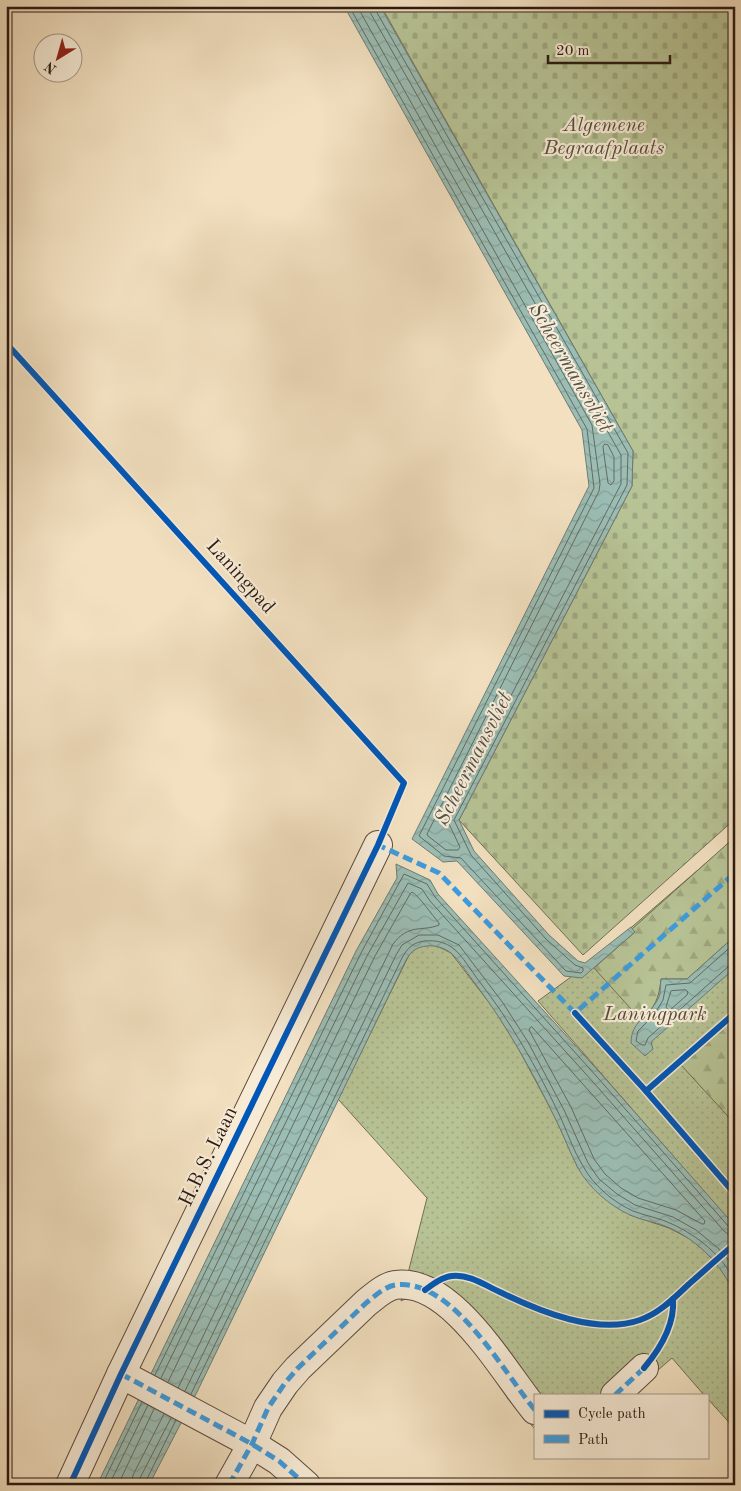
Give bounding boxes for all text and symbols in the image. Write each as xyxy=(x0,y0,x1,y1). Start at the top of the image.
north arrow xyxy=(32,32,82,82)
scale bar xyxy=(548,32,671,64)
text: 20 m xyxy=(556,44,590,59)
text: N xyxy=(42,59,59,76)
park label: Algemene Begraafplaats xyxy=(543,116,664,159)
water label: Scheermansvliet xyxy=(524,299,616,437)
street label: Laningpad xyxy=(202,536,278,618)
water label: Scheermansvliet xyxy=(431,689,517,829)
park label: Laningpark xyxy=(602,1005,707,1025)
street label: H.B.S. Laan xyxy=(176,1104,242,1210)
legend xyxy=(534,1394,708,1458)
text: Cycle path xyxy=(578,1407,646,1422)
text: Path xyxy=(578,1433,608,1448)

